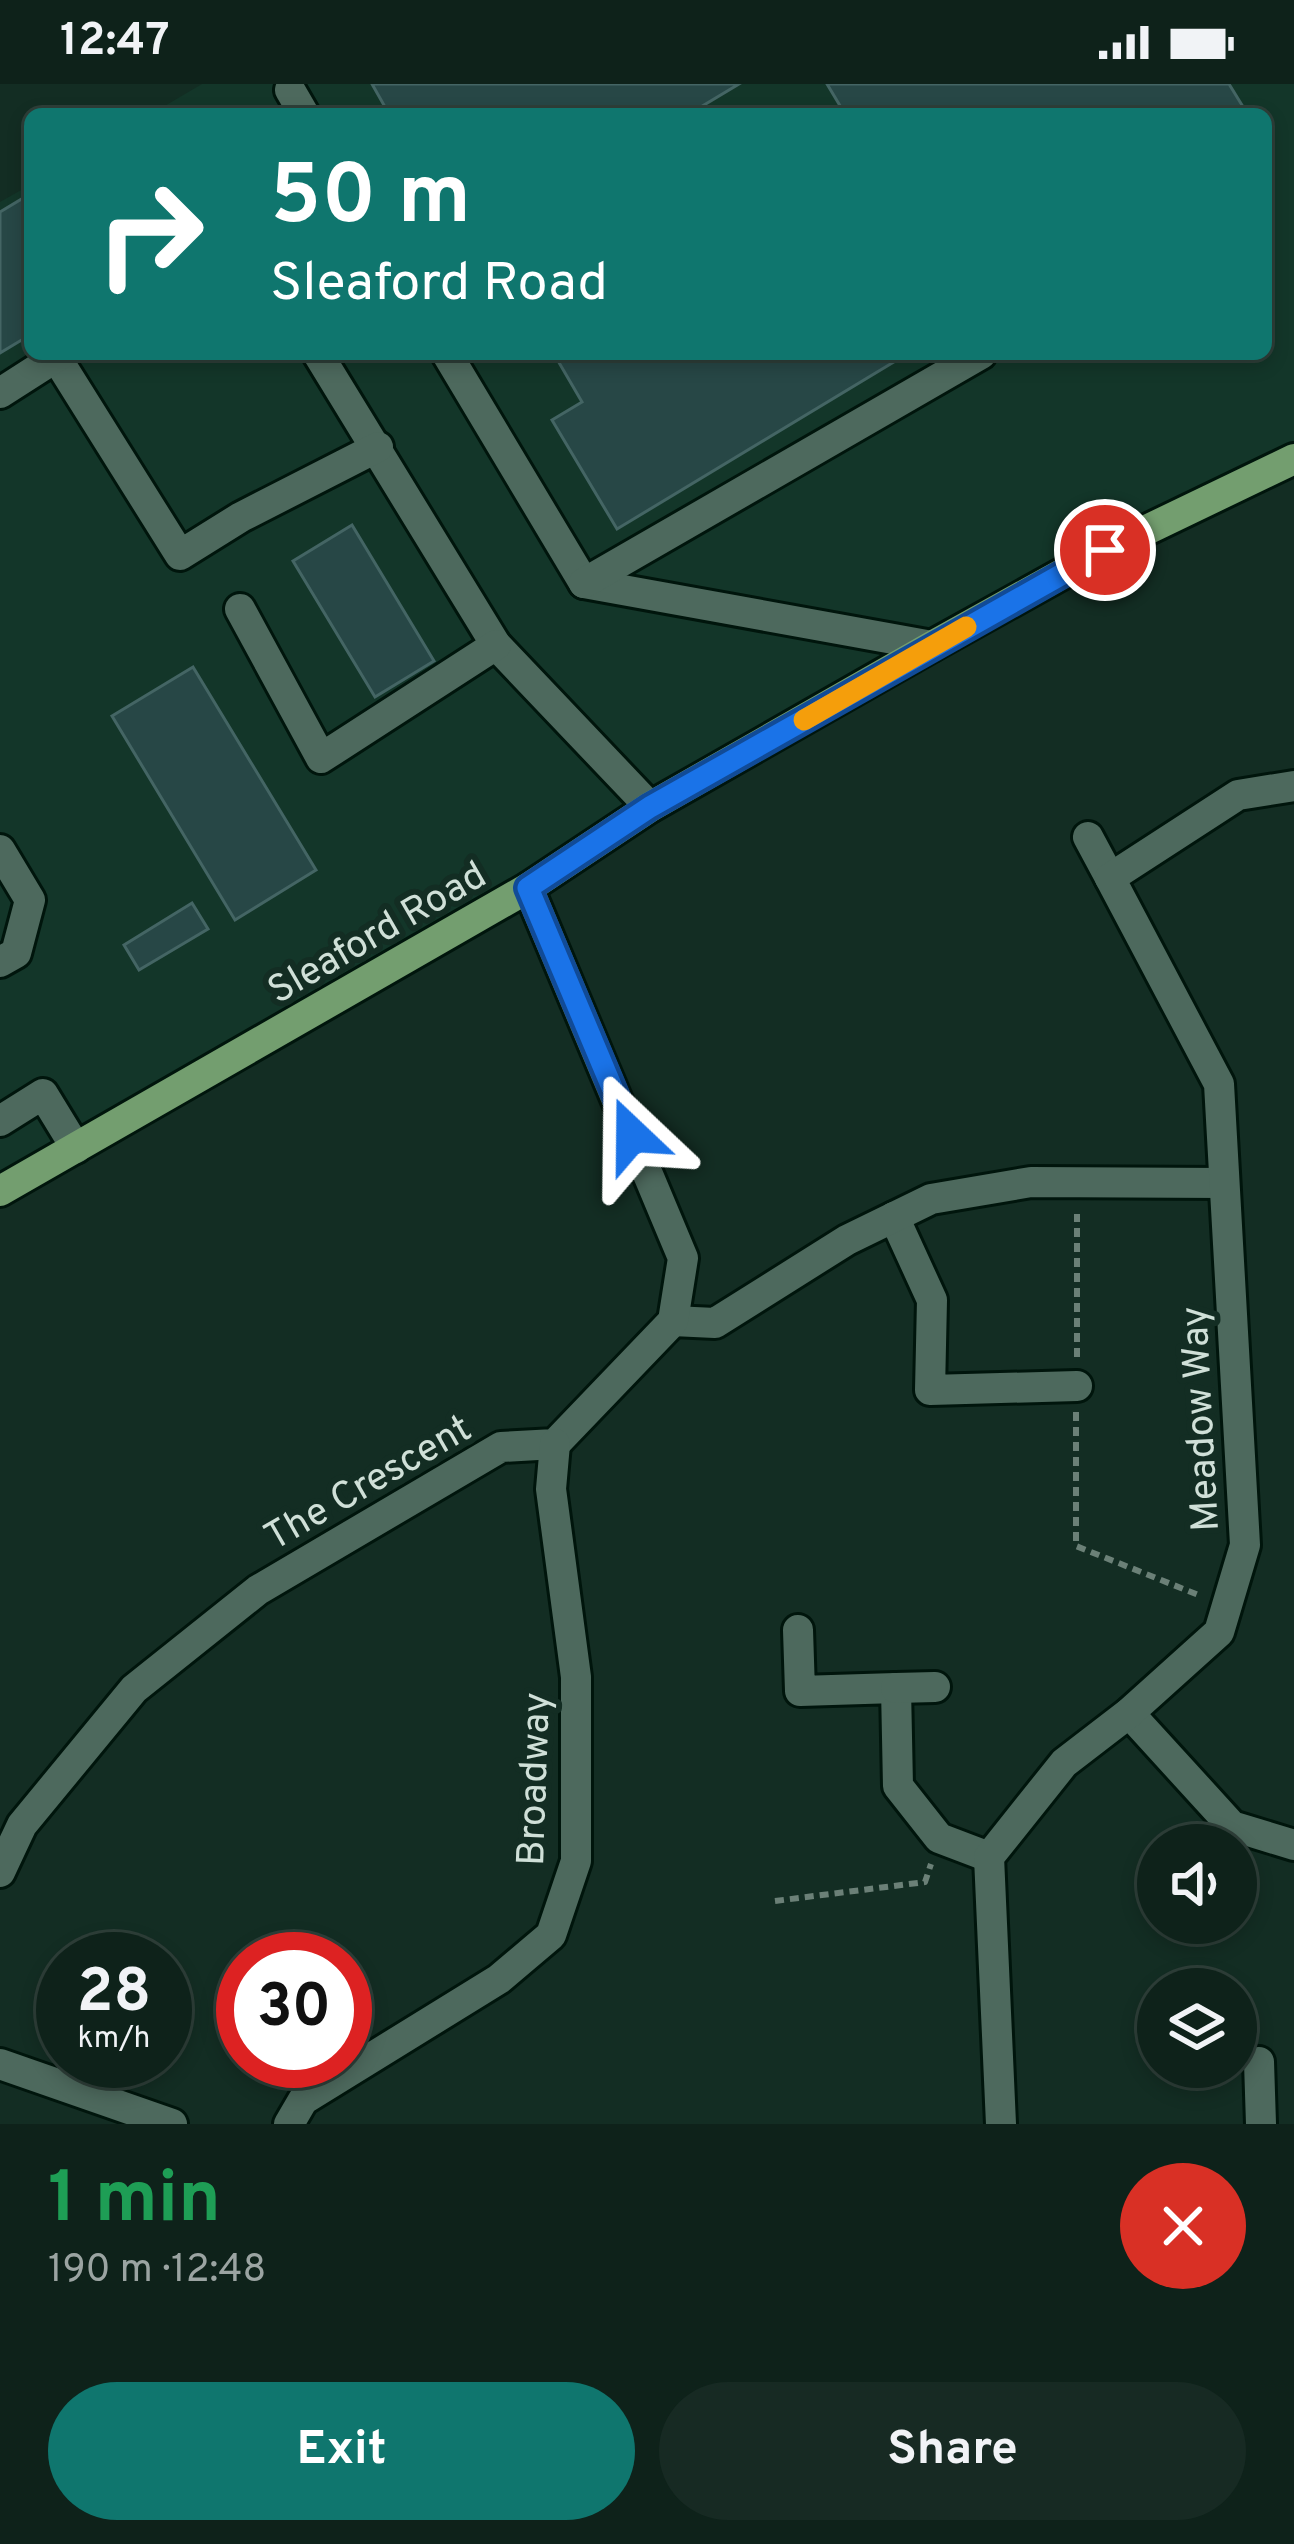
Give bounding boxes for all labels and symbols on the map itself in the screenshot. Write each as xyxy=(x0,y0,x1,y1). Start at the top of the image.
pin xyxy=(1054,499,1156,601)
street label: Sleaford Road xyxy=(260,853,496,1017)
position arrow xyxy=(569,1072,695,1198)
street label: Meadow Way xyxy=(1172,1305,1233,1533)
street label: The Crescent xyxy=(257,1406,481,1564)
street label: Broadway xyxy=(509,1691,564,1867)
speed limit sign: 30 xyxy=(216,1932,372,2088)

